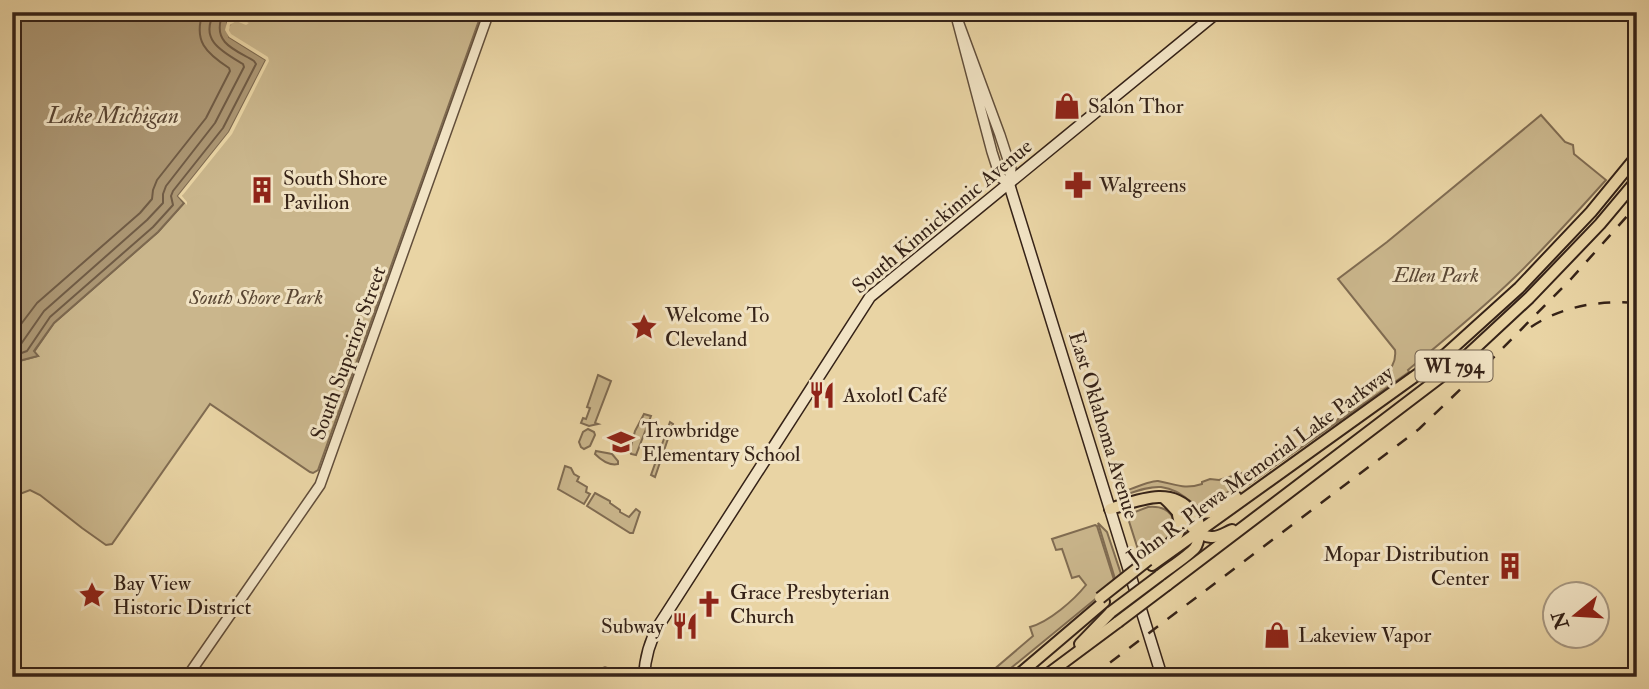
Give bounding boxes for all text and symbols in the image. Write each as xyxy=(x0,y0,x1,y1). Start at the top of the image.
shop icon: Salon Thor xyxy=(1052,91,1082,121)
place label: Salon Thor xyxy=(1088,93,1184,120)
water label: Lake Michigan xyxy=(46,101,179,130)
street label: South Kinnickinnic Avenue xyxy=(847,133,1038,300)
place label: South Shore Pavilion xyxy=(283,165,387,216)
pharmacy icon: Walgreens xyxy=(1063,170,1093,200)
place label: Walgreens xyxy=(1098,172,1186,199)
building icon: South Shore Pavilion xyxy=(247,175,277,205)
street label: South Superior Street xyxy=(304,262,393,444)
park label: Ellen Park xyxy=(1391,262,1479,289)
park label: South Shore Park xyxy=(188,284,323,311)
place label: Welcome To Cleveland xyxy=(664,302,769,353)
place icon: Welcome To Cleveland xyxy=(629,312,659,342)
street label: East Oklahoma Avenue xyxy=(1062,328,1145,522)
road number: WI 794 xyxy=(1416,350,1492,382)
street label: John R. Plewa Memorial Lake Parkway xyxy=(1121,359,1399,572)
restaurant icon: Axolotl Café xyxy=(807,380,837,410)
place label: Axolotl Café xyxy=(842,382,947,409)
place label: Trowbridge Elementary School xyxy=(642,417,801,468)
school or university icon: Trowbridge Elementary School xyxy=(606,427,636,457)
place label: Mopar Distribution Center xyxy=(1323,541,1489,592)
building icon: Mopar Distribution Center xyxy=(1495,551,1525,581)
place label: Bay View Historic District xyxy=(113,570,252,621)
place label: Grace Presbyterian Church xyxy=(730,579,890,630)
place icon: Bay View Historic District xyxy=(77,580,107,610)
north arrow xyxy=(1540,580,1610,650)
church icon: Grace Presbyterian Church xyxy=(694,589,724,619)
text: N xyxy=(1546,607,1575,633)
restaurant icon: Subway xyxy=(670,611,700,641)
place label: Subway xyxy=(601,613,665,640)
shop icon: Lakeview Vapor xyxy=(1262,620,1292,650)
place label: Lakeview Vapor xyxy=(1298,622,1431,649)

